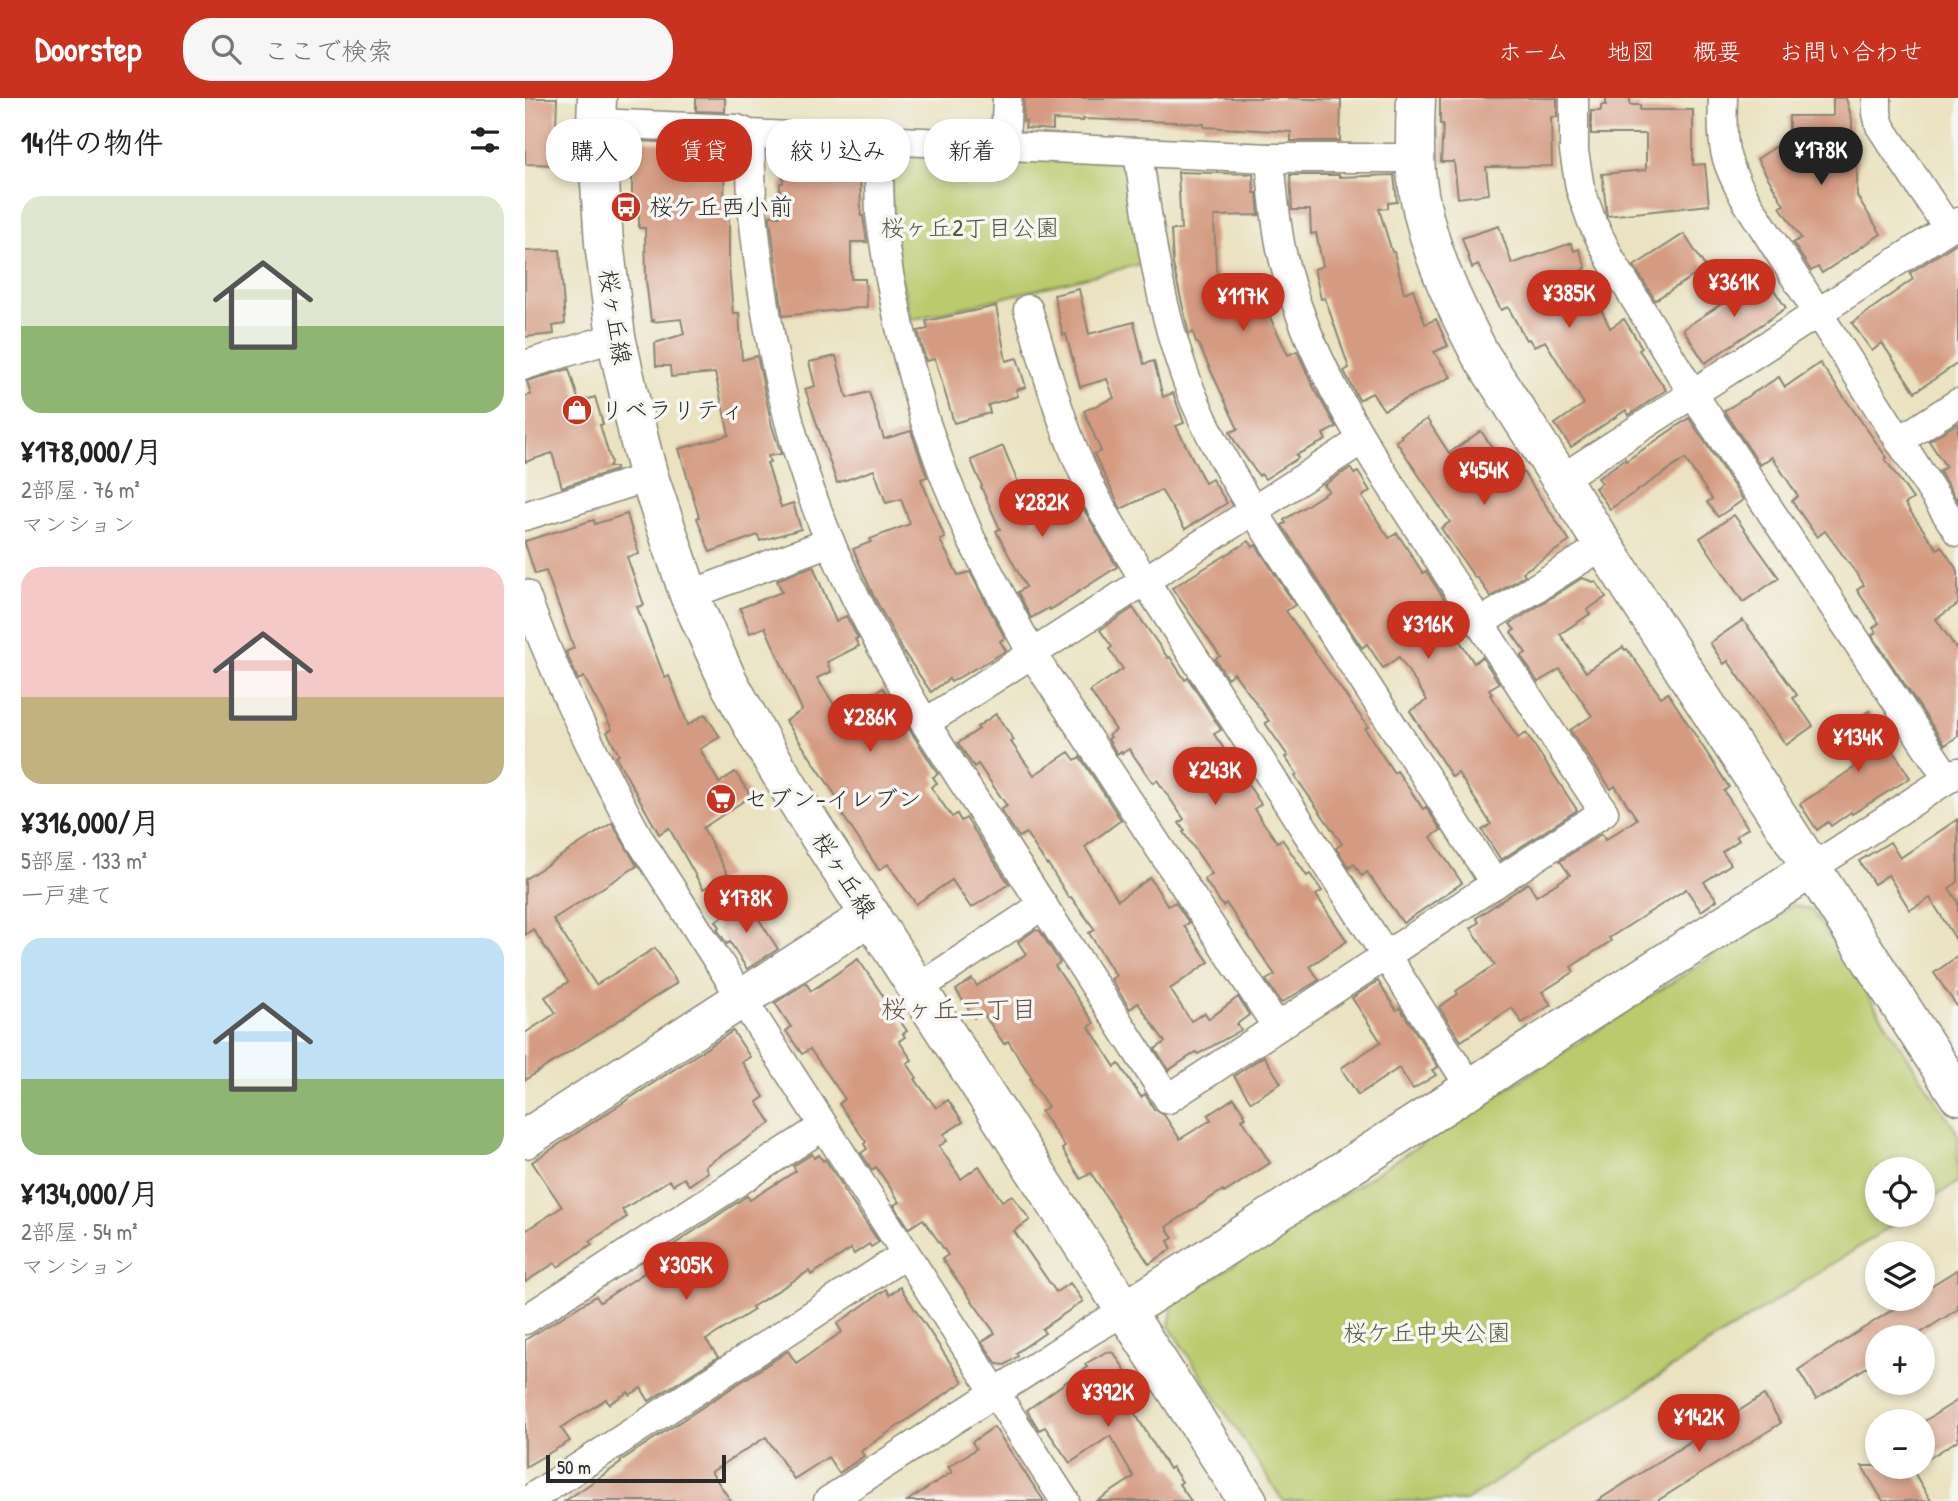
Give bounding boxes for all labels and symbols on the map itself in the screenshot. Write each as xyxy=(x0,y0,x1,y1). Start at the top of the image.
pin: ¥178K xyxy=(1772,127,1870,187)
bus stop icon: 桜ケ丘西小前 xyxy=(609,190,643,224)
place label: 桜ケ丘西小前 xyxy=(649,190,793,222)
park label: 桜ヶ丘2丁目公園 xyxy=(880,211,1060,243)
pin: ¥361K xyxy=(1685,260,1783,319)
street label: 桜ヶ丘線 xyxy=(593,267,639,367)
pin: ¥385K xyxy=(1520,271,1618,330)
pin: ¥117K xyxy=(1194,274,1292,333)
shop icon: リベラリティ xyxy=(560,393,594,427)
place label: リベラリティ xyxy=(600,393,744,425)
pin: ¥454K xyxy=(1435,448,1533,507)
pin: ¥282K xyxy=(993,480,1091,539)
pin: ¥316K xyxy=(1379,602,1477,661)
pin: ¥286K xyxy=(821,694,919,754)
pin: ¥134K xyxy=(1809,714,1907,774)
pin: ¥243K xyxy=(1166,748,1264,807)
supermarket icon: セブン-イレブン xyxy=(704,782,738,816)
place label: セブン-イレブン xyxy=(744,782,922,814)
street label: 桜ヶ丘線 xyxy=(805,825,884,923)
pin: ¥178K xyxy=(697,876,795,935)
district label: 桜ヶ丘二丁目 xyxy=(881,991,1037,1026)
pin: ¥305K xyxy=(637,1242,735,1302)
park label: 桜ケ丘中央公園 xyxy=(1343,1316,1511,1348)
pin: ¥392K xyxy=(1059,1370,1157,1429)
pin: ¥142K xyxy=(1650,1394,1748,1454)
scale bar xyxy=(546,1452,726,1484)

